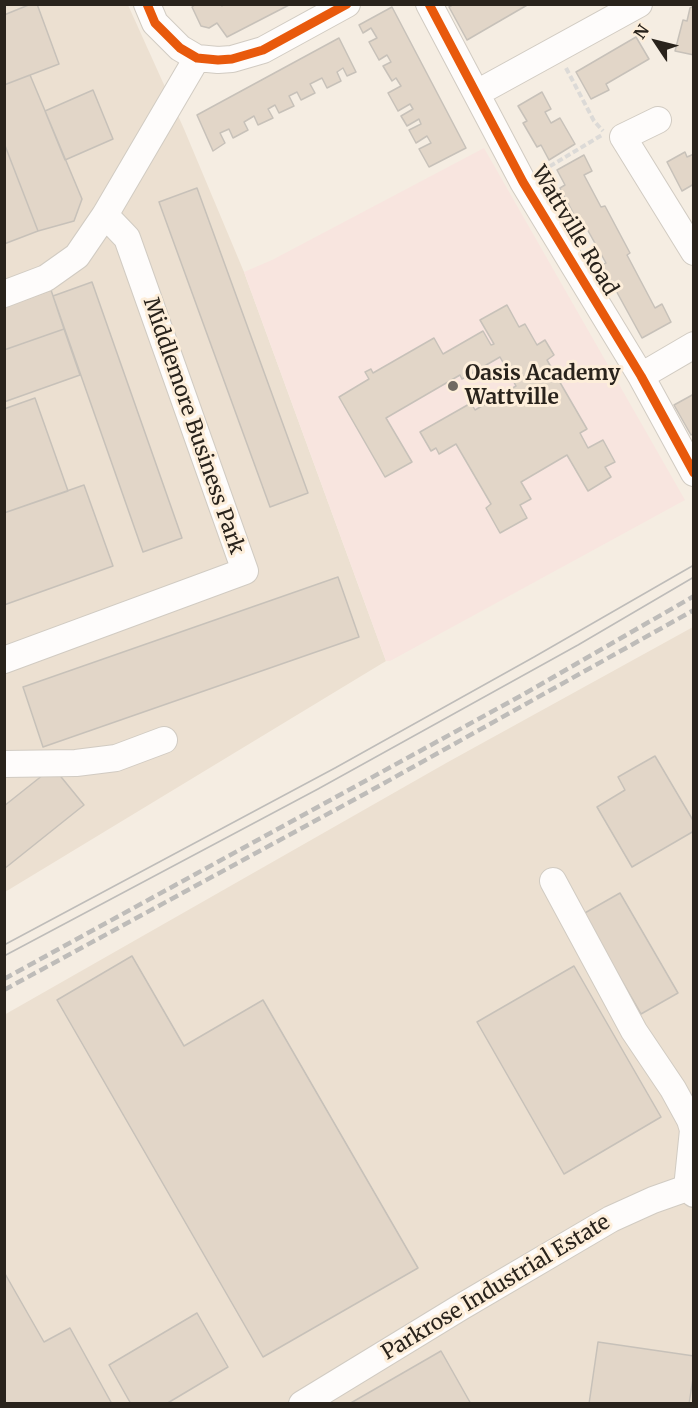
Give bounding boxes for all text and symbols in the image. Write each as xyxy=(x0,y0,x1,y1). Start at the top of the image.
north arrow xyxy=(626,12,686,72)
text: N xyxy=(629,21,653,43)
street label: Wattville Road xyxy=(525,162,623,300)
street label: Middlemore Business Park xyxy=(137,294,249,558)
place label: Oasis Academy Wattville xyxy=(465,361,620,411)
marker: Oasis Academy Wattville xyxy=(446,379,460,393)
street label: Parkrose Industrial Estate xyxy=(378,1210,614,1366)

